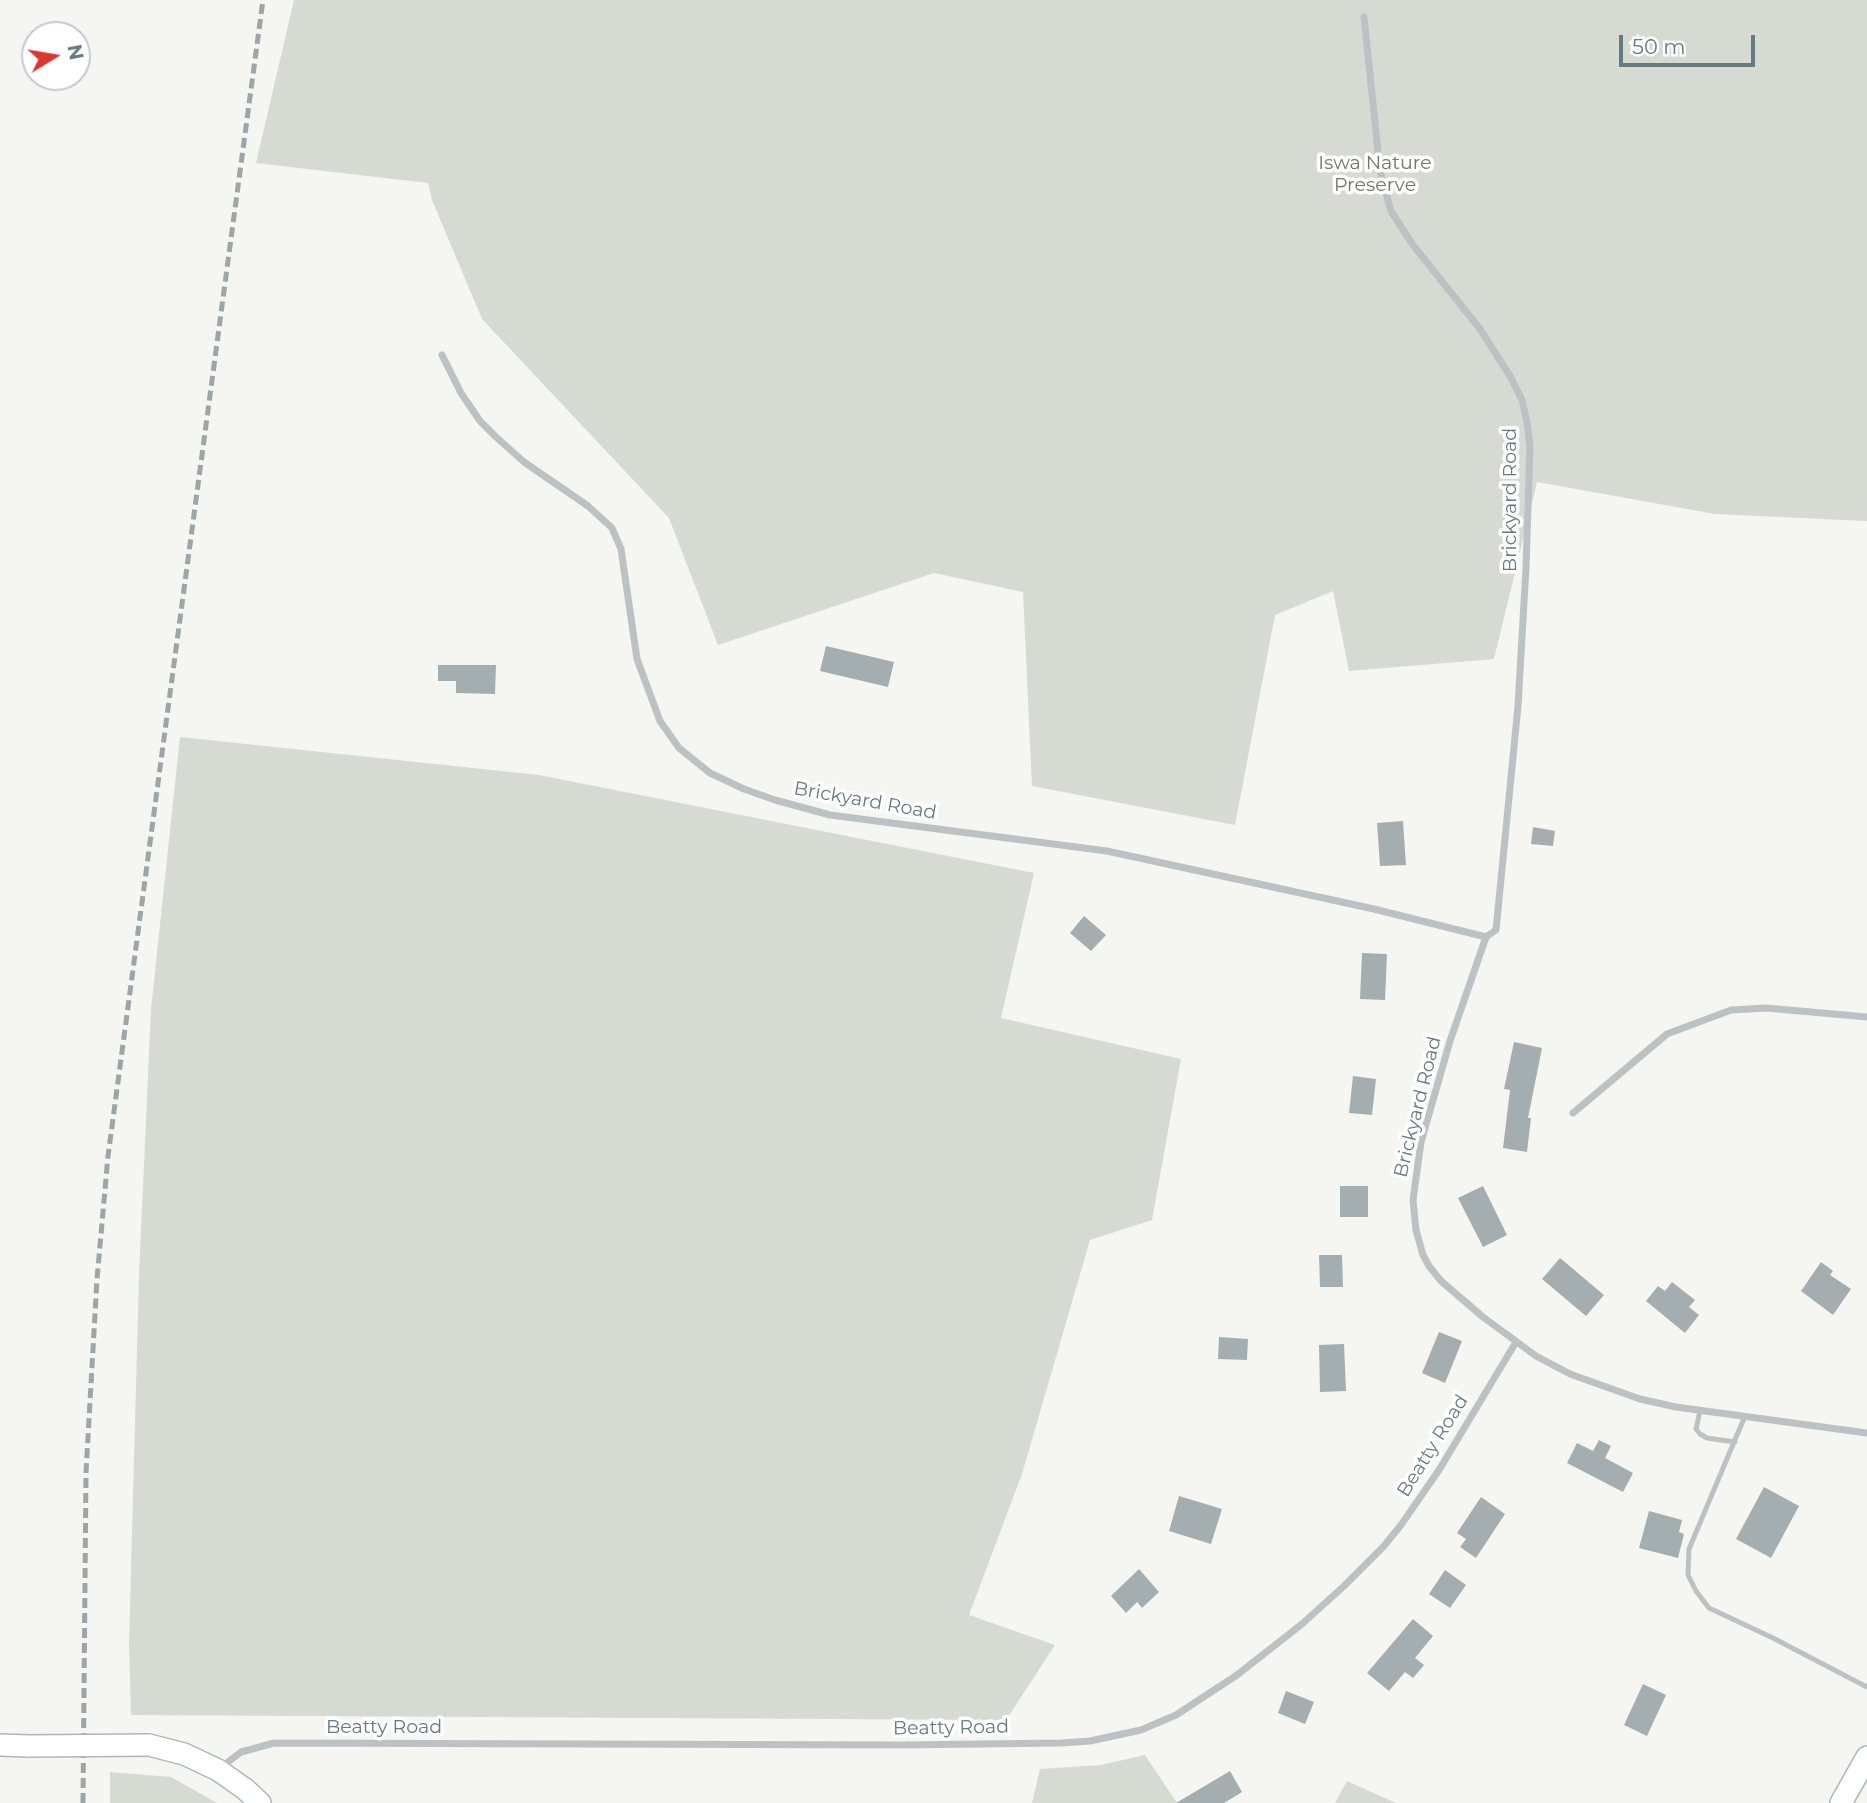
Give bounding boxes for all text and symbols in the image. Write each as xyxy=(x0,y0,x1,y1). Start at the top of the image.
north arrow xyxy=(21,21,91,91)
scale bar xyxy=(1622,21,1758,65)
text: 50 m xyxy=(1632,34,1686,59)
text: N xyxy=(62,43,88,62)
park label: Iswa Nature Preserve xyxy=(1318,152,1432,196)
street label: Brickyard Road xyxy=(1499,428,1521,572)
street label: Brickyard Road xyxy=(792,777,938,825)
street label: Brickyard Road xyxy=(1389,1034,1447,1180)
street label: Beatty Road xyxy=(1393,1391,1473,1501)
street label: Beatty Road xyxy=(326,1716,442,1738)
street label: Beatty Road xyxy=(893,1716,1009,1740)

